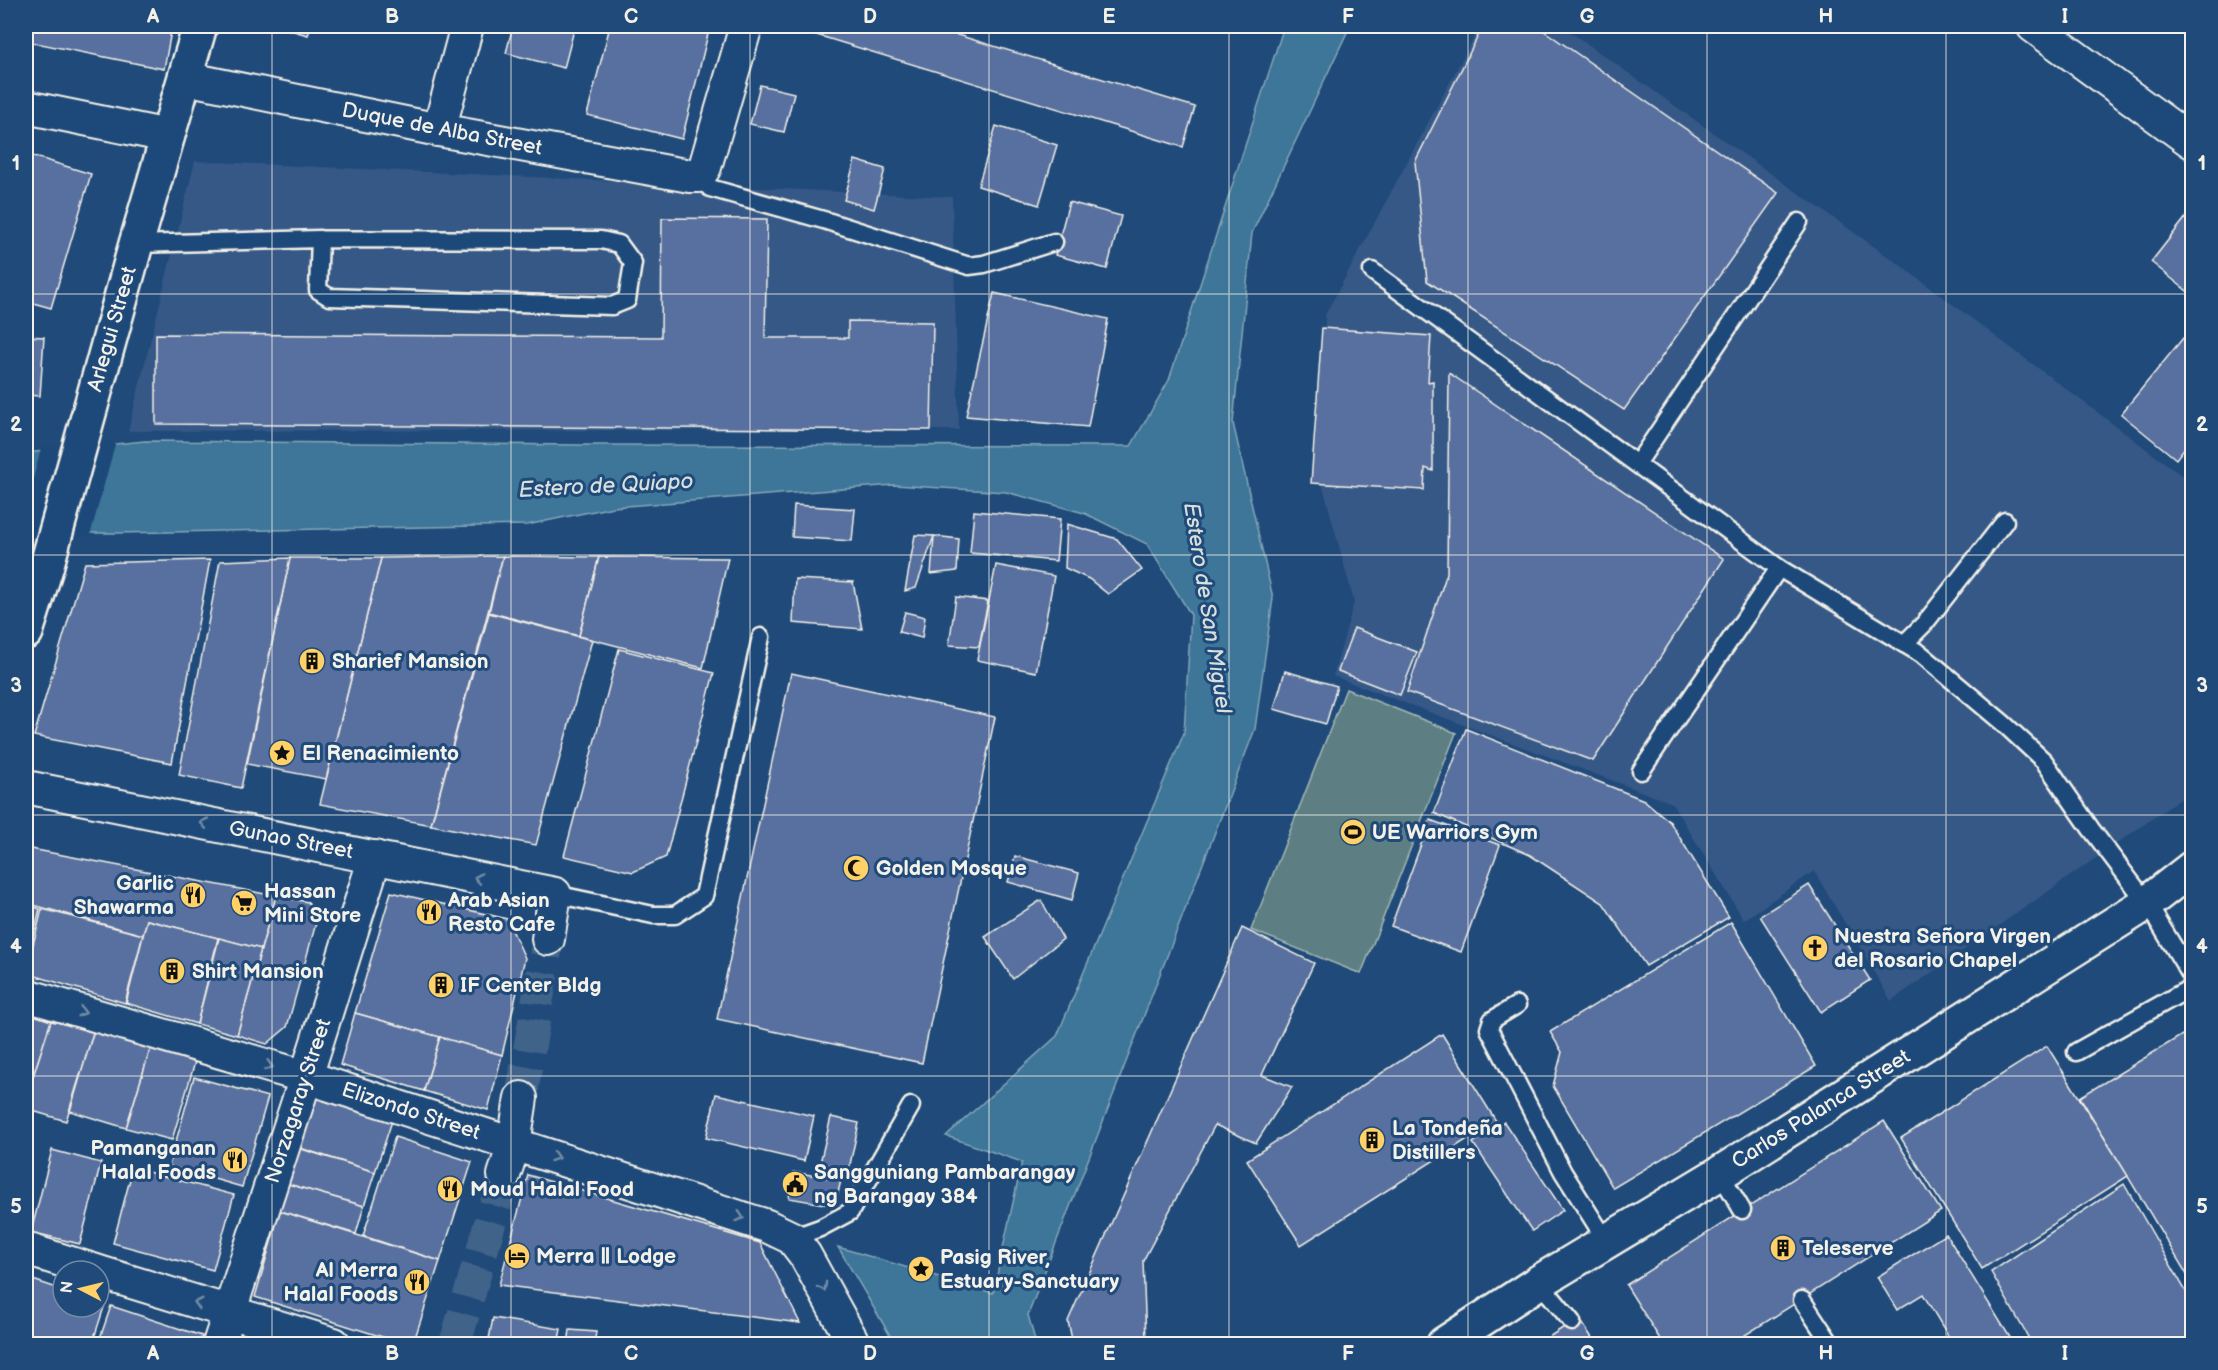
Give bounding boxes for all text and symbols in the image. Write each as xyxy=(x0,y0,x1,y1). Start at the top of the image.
text: A xyxy=(146,5,160,29)
text: B xyxy=(385,5,399,29)
text: C xyxy=(624,5,638,29)
text: D xyxy=(863,5,877,29)
text: E xyxy=(1103,5,1116,29)
text: F xyxy=(1342,5,1354,29)
text: G xyxy=(1580,5,1595,29)
text: H xyxy=(1819,5,1833,29)
text: I xyxy=(2062,5,2068,29)
street label: Duque de Alba Street xyxy=(340,97,545,161)
text: 1 xyxy=(12,152,20,176)
text: 1 xyxy=(2198,152,2206,176)
street label: Arlegui Street xyxy=(82,263,142,394)
text: 2 xyxy=(10,413,22,437)
text: 2 xyxy=(2196,413,2208,437)
water label: Estero de Quiapo xyxy=(518,468,694,504)
water label: Estero de San Miguel xyxy=(1177,501,1237,716)
building icon: Sharief Mansion xyxy=(297,646,327,676)
place label: Sharief Mansion xyxy=(332,649,488,674)
text: 3 xyxy=(10,674,22,698)
text: 3 xyxy=(2196,674,2208,698)
place icon: El Renacimiento xyxy=(267,738,297,768)
place label: El Renacimiento xyxy=(302,741,459,766)
street label: Gunao Street xyxy=(227,816,356,864)
one-way arrow xyxy=(199,817,209,830)
sports icon: UE Warriors Gym xyxy=(1338,817,1368,847)
place label: UE Warriors Gym xyxy=(1372,820,1538,845)
mosque icon: Golden Mosque xyxy=(841,853,871,883)
place label: Golden Mosque xyxy=(876,856,1027,881)
place label: Garlic Shawarma xyxy=(74,871,174,920)
one-way arrow xyxy=(473,872,483,885)
place label: Hassan Mini Store xyxy=(264,879,361,928)
restaurant icon: Garlic Shawarma xyxy=(178,880,208,910)
supermarket icon: Hassan Mini Store xyxy=(229,888,259,918)
place label: Arab Asian Resto Cafe xyxy=(447,888,555,937)
restaurant icon: Arab Asian Resto Cafe xyxy=(414,897,444,927)
place label: Nuestra Señora Virgen del Rosario Chapel xyxy=(1834,924,2051,973)
church icon: Nuestra Señora Virgen del Rosario Chapel xyxy=(1800,933,1830,963)
text: 4 xyxy=(10,935,22,959)
text: 4 xyxy=(2196,935,2208,959)
building icon: Shirt Mansion xyxy=(157,956,187,986)
place label: Shirt Mansion xyxy=(192,959,324,984)
building icon: IF Center Bldg xyxy=(426,970,456,1000)
place label: IF Center Bldg xyxy=(460,973,601,998)
one-way arrow xyxy=(76,1005,87,1017)
street label: Norzagaray Street xyxy=(260,1015,337,1186)
street label: Carlos Palanca Street xyxy=(1727,1044,1915,1174)
one-way arrow xyxy=(263,1059,274,1071)
street label: Elizondo Street xyxy=(339,1077,484,1145)
place label: La Tondeña Distillers xyxy=(1392,1116,1503,1165)
building icon: La Tondeña Distillers xyxy=(1357,1125,1387,1155)
place label: Pamanganan Halal Foods xyxy=(91,1136,216,1185)
restaurant icon: Pamanganan Halal Foods xyxy=(220,1145,250,1175)
one-way arrow xyxy=(549,1149,560,1162)
place label: Sangguniang Pambarangay ng Barangay 384 xyxy=(814,1160,1076,1209)
public building icon: Sangguniang Pambarangay ng Barangay 384 xyxy=(780,1169,810,1199)
restaurant icon: Moud Halal Food xyxy=(435,1174,465,1204)
place label: Moud Halal Food xyxy=(470,1177,634,1202)
text: 5 xyxy=(10,1195,22,1219)
text: 5 xyxy=(2196,1195,2208,1219)
one-way arrow xyxy=(734,1209,745,1222)
building icon: Teleserve xyxy=(1768,1233,1798,1263)
place label: Teleserve xyxy=(1802,1236,1894,1261)
hotel icon: Merra Ⅱ Lodge xyxy=(502,1241,532,1271)
place label: Merra Ⅱ Lodge xyxy=(536,1244,676,1269)
place label: Pasig River, Estuary-Sanctuary xyxy=(940,1245,1119,1294)
place icon: Pasig River, Estuary-Sanctuary xyxy=(906,1254,936,1284)
place label: Al Merra Halal Foods xyxy=(284,1258,398,1307)
north arrow xyxy=(51,1259,111,1319)
restaurant icon: Al Merra Halal Foods xyxy=(402,1267,432,1297)
text: N xyxy=(57,1280,78,1294)
one-way arrow xyxy=(816,1281,827,1291)
one-way arrow xyxy=(193,1298,204,1310)
text: A xyxy=(146,1342,160,1366)
text: B xyxy=(385,1342,399,1366)
text: C xyxy=(624,1342,638,1366)
text: D xyxy=(863,1342,877,1366)
text: E xyxy=(1103,1342,1116,1366)
text: F xyxy=(1342,1342,1354,1366)
text: G xyxy=(1580,1342,1595,1366)
text: H xyxy=(1819,1342,1833,1366)
text: I xyxy=(2062,1342,2068,1366)

